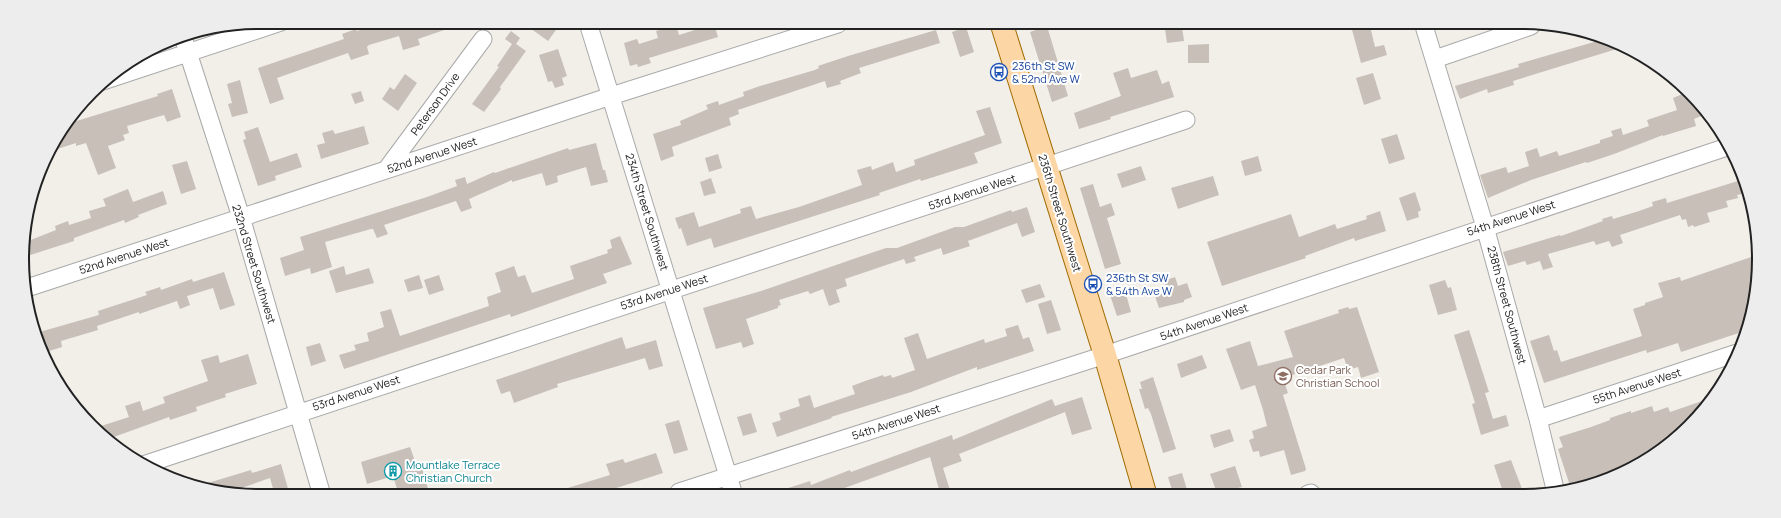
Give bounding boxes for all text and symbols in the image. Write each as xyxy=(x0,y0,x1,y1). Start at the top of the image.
place label: 236th St SW & 52nd Ave W xyxy=(1012,58,1080,86)
bus stop icon: 236th St SW & 52nd Ave W xyxy=(989,62,1009,82)
street label: Peterson Drive xyxy=(407,69,463,138)
street label: 52nd Avenue West xyxy=(385,133,479,176)
street label: 234th Street Southwest xyxy=(622,151,672,272)
street label: 236th Street Southwest xyxy=(1035,152,1086,274)
street label: 53rd Avenue West xyxy=(926,170,1017,213)
street label: 54th Avenue West xyxy=(1465,196,1557,239)
street label: 232nd Street Southwest xyxy=(229,202,280,325)
street label: 52nd Avenue West xyxy=(77,234,171,277)
street label: 238th Street Southwest xyxy=(1484,244,1531,366)
street label: 53rd Avenue West xyxy=(618,270,709,313)
place label: 236th St SW & 54th Ave W xyxy=(1106,270,1173,298)
bus stop icon: 236th St SW & 54th Ave W xyxy=(1083,274,1103,294)
street label: 54th Avenue West xyxy=(1158,299,1250,344)
place label: Cedar Park Christian School xyxy=(1296,362,1380,390)
street label: 55th Avenue West xyxy=(1591,364,1683,407)
school or university icon: Cedar Park Christian School xyxy=(1273,366,1293,386)
street label: 53rd Avenue West xyxy=(310,371,401,414)
street label: 54th Avenue West xyxy=(850,400,942,443)
place label: Mountlake Terrace Christian Church xyxy=(406,457,501,485)
building icon: Mountlake Terrace Christian Church xyxy=(383,461,403,481)

